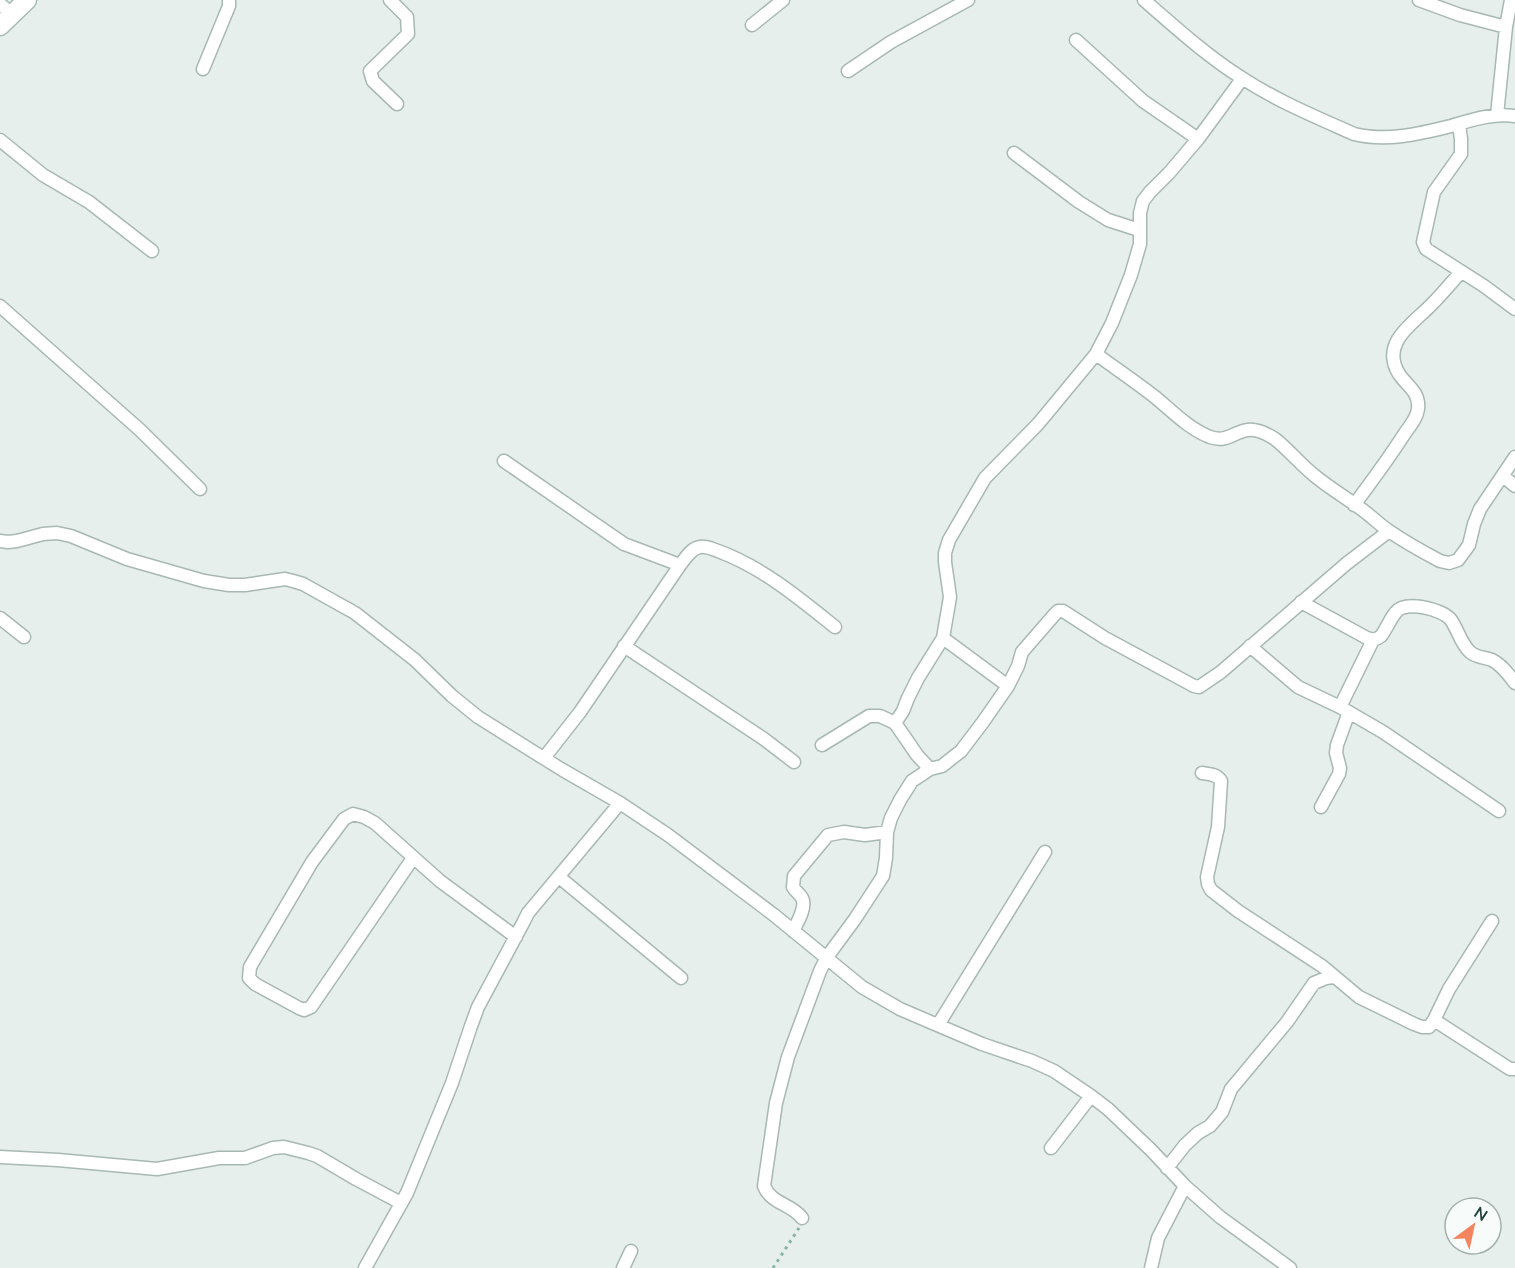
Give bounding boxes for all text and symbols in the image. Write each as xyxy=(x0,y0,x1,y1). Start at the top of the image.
north arrow xyxy=(1443,1196,1503,1256)
text: N xyxy=(1471,1202,1492,1225)

